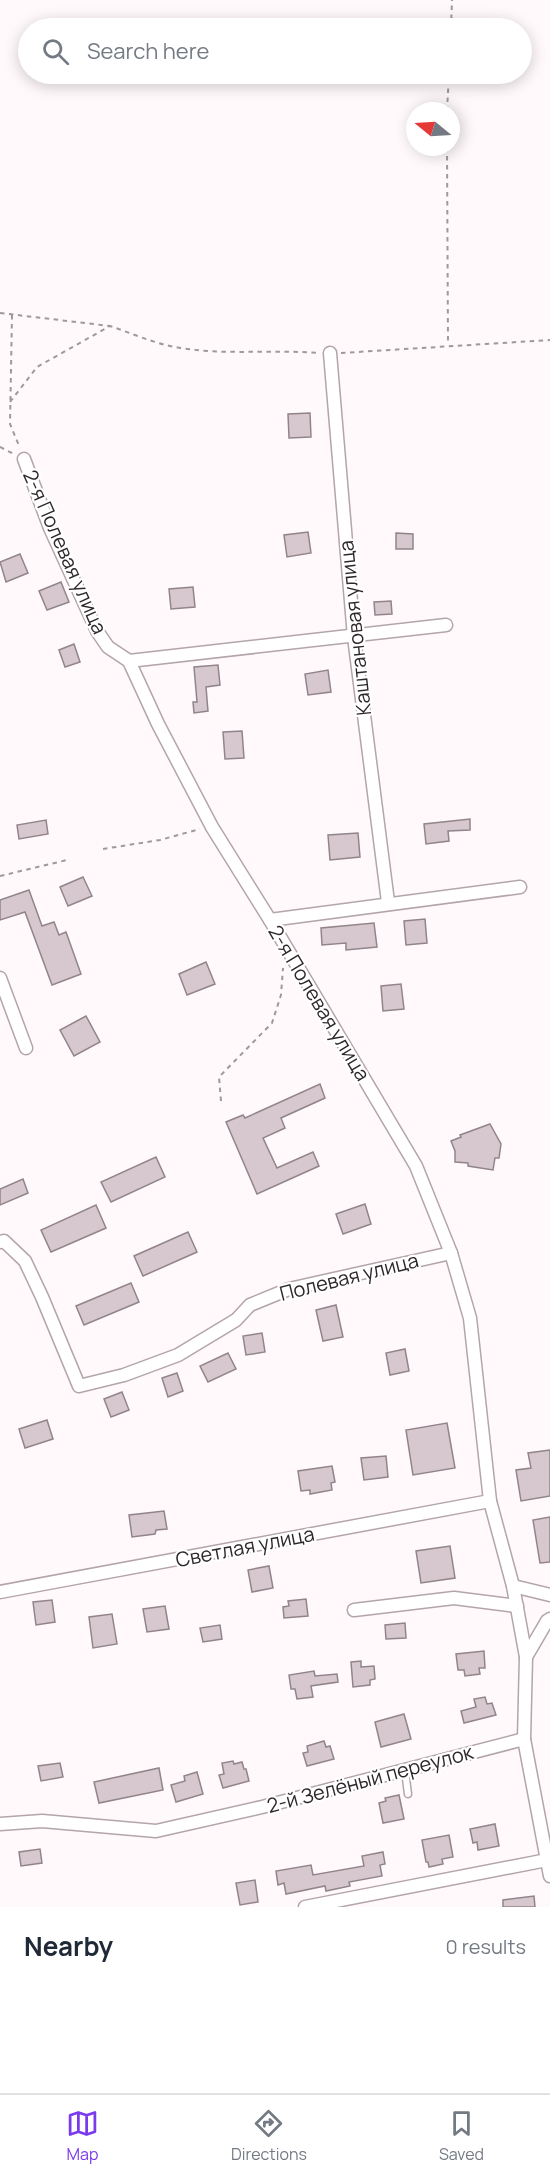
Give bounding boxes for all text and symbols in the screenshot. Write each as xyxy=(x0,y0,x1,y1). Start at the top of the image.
search box xyxy=(18,18,532,84)
icon: search xyxy=(39,35,72,68)
text: Search here xyxy=(87,36,209,66)
north arrow xyxy=(406,102,460,156)
street label: 2-я Полевая улица xyxy=(17,465,114,638)
street label: Каштановая улица xyxy=(332,539,377,717)
street label: 2-я Полевая улица xyxy=(262,920,377,1086)
street label: Полевая улица xyxy=(277,1246,421,1307)
street label: Светлая улица xyxy=(173,1520,317,1573)
street label: 2-й Зелёный переулок xyxy=(264,1738,477,1819)
text: Nearby xyxy=(24,1928,113,1964)
text: 0 results xyxy=(446,1933,526,1960)
tab: Map xyxy=(66,2107,99,2165)
tab: Directions xyxy=(231,2107,307,2165)
tab: Saved xyxy=(439,2107,484,2165)

